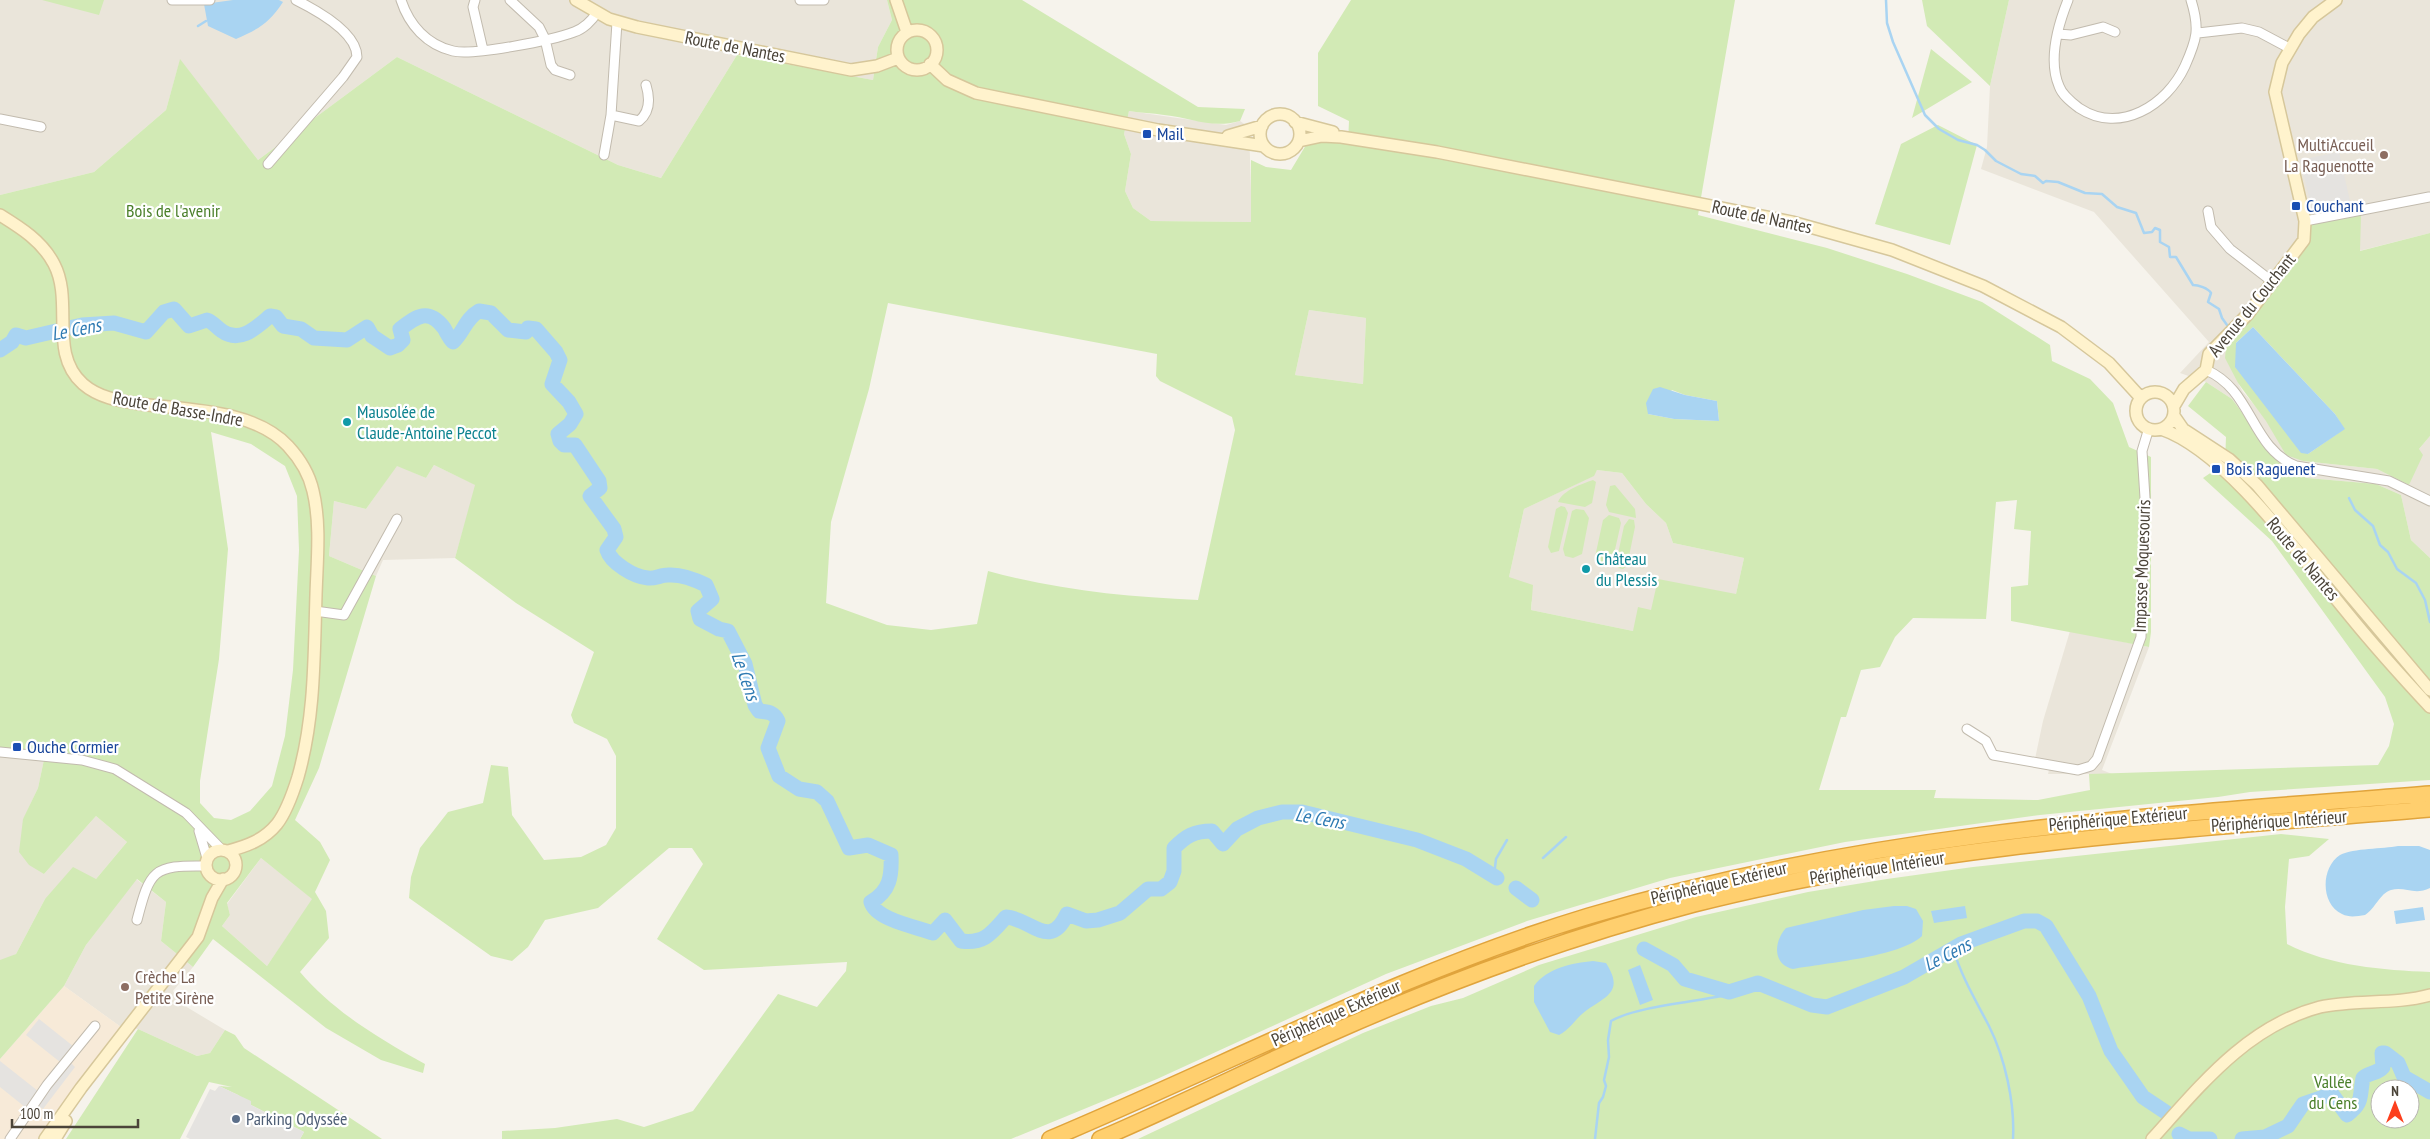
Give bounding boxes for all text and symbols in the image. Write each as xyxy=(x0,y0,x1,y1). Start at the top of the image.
street label: Route de Nantes xyxy=(683,26,787,68)
place label: Mail xyxy=(1157,122,1185,145)
marker: Mail xyxy=(1141,128,1153,140)
place label: MultiAccueil La Raguenotte xyxy=(2284,133,2375,177)
marker: MultiAccueil La Raguenotte xyxy=(2378,149,2390,161)
place label: Couchant xyxy=(2306,194,2364,217)
street label: Route de Nantes xyxy=(1710,195,1814,238)
park label: Bois de l'avenir xyxy=(126,199,220,222)
marker: Couchant xyxy=(2290,200,2302,212)
street label: Avenue du Couchant xyxy=(2203,248,2300,361)
water label: Le Cens xyxy=(49,312,104,346)
street label: Route de Basse-Indre xyxy=(111,386,245,431)
place label: Mausolée de Claude-Antoine Peccot xyxy=(357,400,497,444)
marker: Mausolée de Claude-Antoine Peccot xyxy=(341,416,353,428)
place label: Bois Raguenet xyxy=(2226,457,2315,480)
marker: Bois Raguenet xyxy=(2210,463,2222,475)
street label: Impasse Moquesouris xyxy=(2128,499,2155,633)
street label: Route de Nantes xyxy=(2262,512,2345,605)
place label: Château du Plessis xyxy=(1596,547,1657,591)
marker: Château du Plessis xyxy=(1580,563,1592,575)
water label: Le Cens xyxy=(727,649,766,705)
place label: Ouche Cormier xyxy=(27,735,119,758)
marker: Ouche Cormier xyxy=(11,741,23,753)
street label: Périphérique Extérieur xyxy=(2048,801,2188,836)
water label: Le Cens xyxy=(1293,802,1348,834)
street label: Périphérique Intérieur xyxy=(2210,804,2348,837)
street label: Périphérique Intérieur xyxy=(1808,845,1946,890)
street label: Périphérique Extérieur xyxy=(1649,856,1789,909)
water label: Le Cens xyxy=(1919,931,1976,976)
place label: Crèche La Petite Sirène xyxy=(135,965,214,1009)
street label: Périphérique Extérieur xyxy=(1268,974,1404,1051)
marker: Crèche La Petite Sirène xyxy=(119,981,131,993)
park label: Vallée du Cens xyxy=(2309,1070,2357,1114)
north arrow xyxy=(2370,1079,2420,1129)
text: N xyxy=(2391,1082,2399,1100)
scale bar xyxy=(12,1096,139,1128)
text: 100 m xyxy=(20,1104,53,1123)
place label: Parking Odyssée xyxy=(246,1107,347,1130)
marker: Parking Odyssée xyxy=(230,1113,242,1125)

